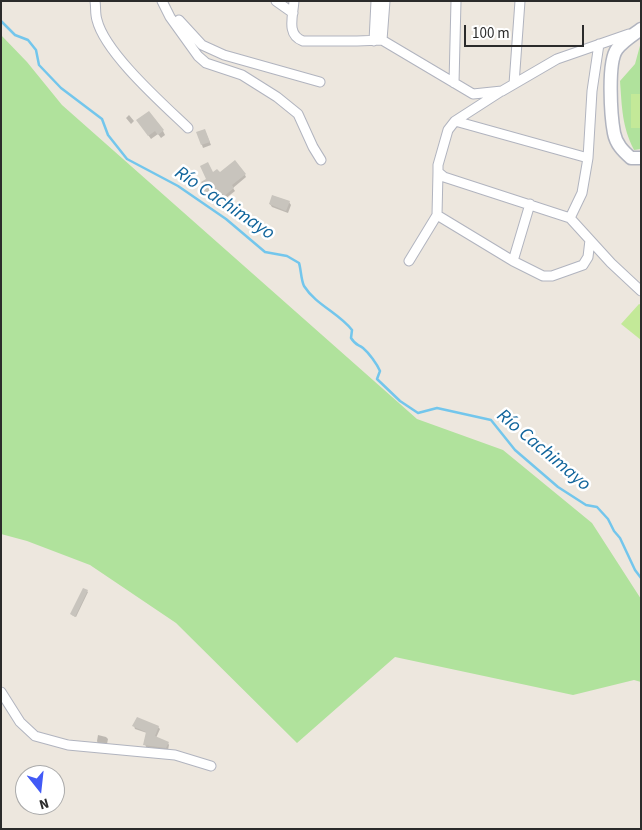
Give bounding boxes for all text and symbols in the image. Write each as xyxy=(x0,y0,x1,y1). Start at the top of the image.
scale bar xyxy=(467,15,587,47)
text: 100 m xyxy=(472,23,510,44)
water label: Río Cachimayo xyxy=(170,162,278,246)
water label: Río Cachimayo xyxy=(491,405,595,497)
north arrow xyxy=(15,765,65,815)
text: N xyxy=(37,793,51,814)

